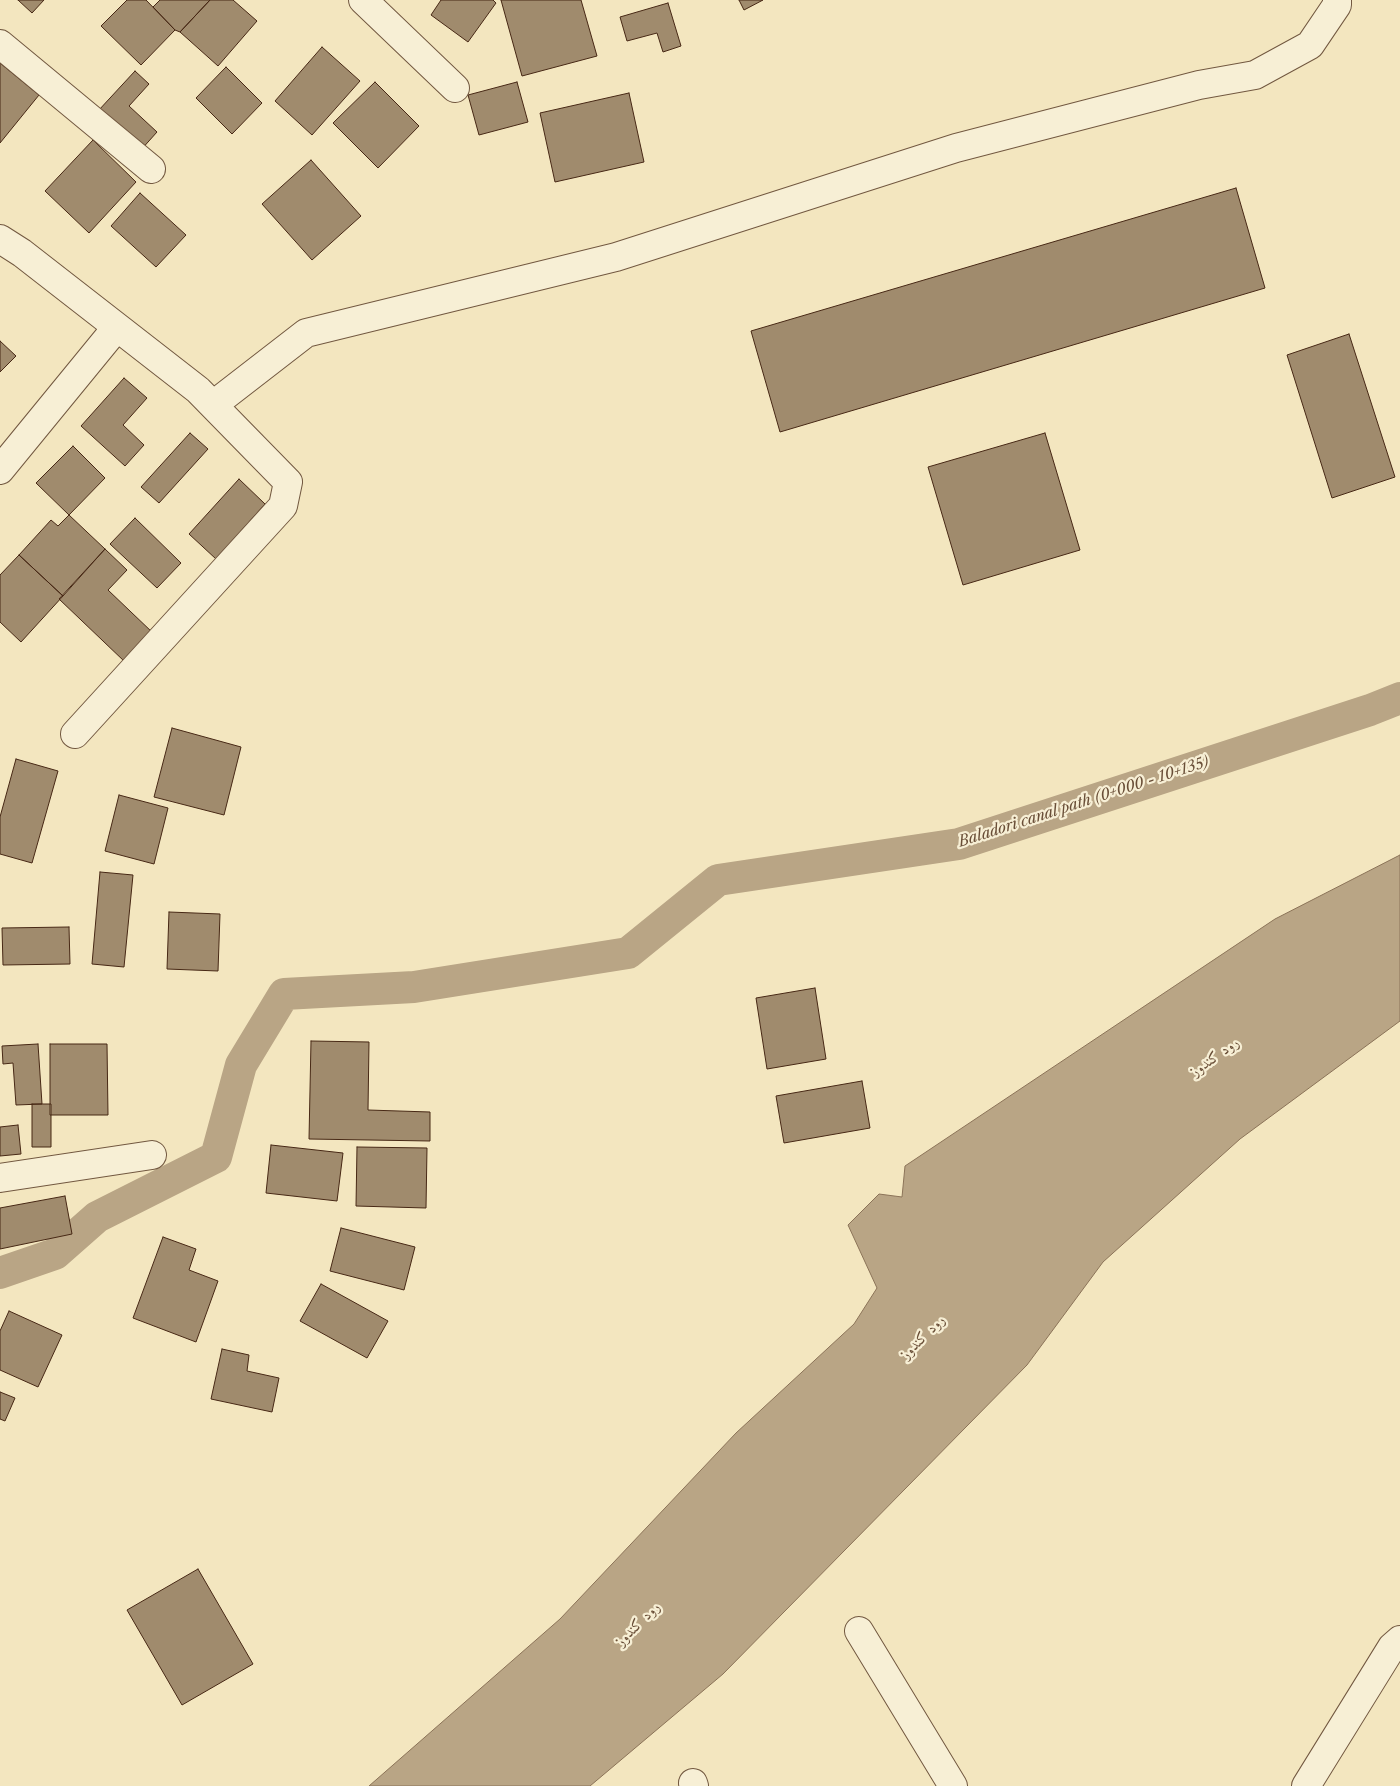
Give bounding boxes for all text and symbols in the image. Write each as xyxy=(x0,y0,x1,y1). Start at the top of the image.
water label: Baladori canal path (0+000 - 10+135) xyxy=(956,753,1212,851)
water label: رود کندوز xyxy=(1187,1033,1243,1081)
water label: رود کندوز xyxy=(897,1311,949,1363)
water label: رود کندوز xyxy=(612,1598,664,1650)

